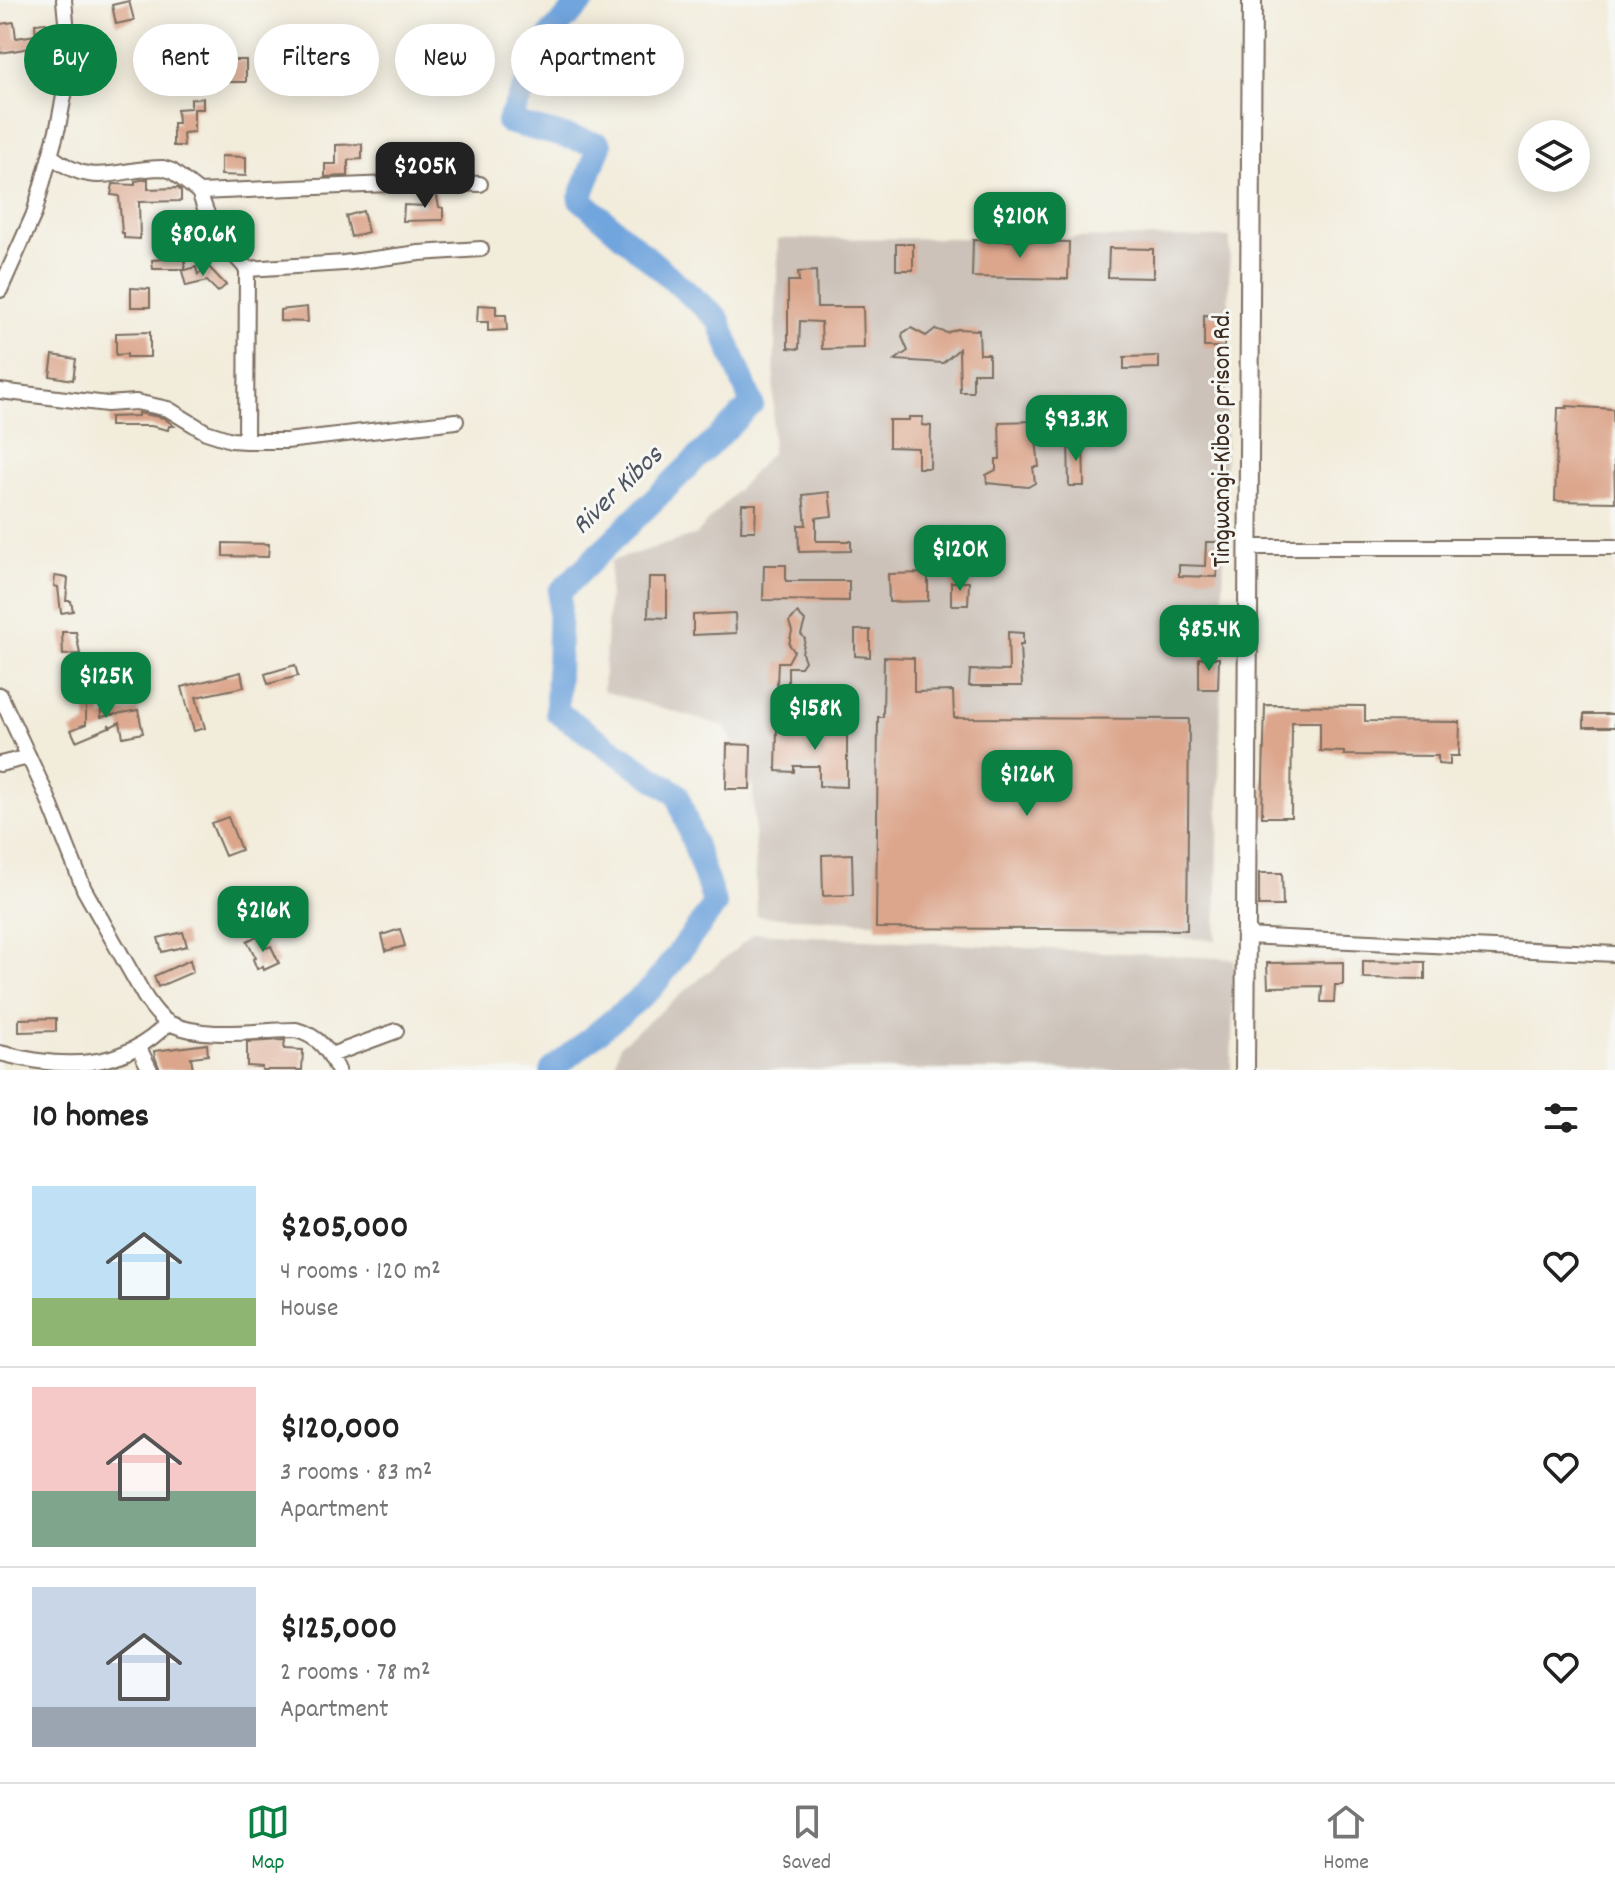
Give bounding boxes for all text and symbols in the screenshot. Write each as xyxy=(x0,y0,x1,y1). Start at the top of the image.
chip: Buy xyxy=(24,24,117,96)
chip: Rent xyxy=(133,24,238,96)
chip: Filters xyxy=(254,24,379,96)
chip: New xyxy=(395,24,495,96)
chip: Apartment xyxy=(511,24,684,96)
map controls xyxy=(1518,120,1590,192)
button: layers xyxy=(1518,120,1590,192)
pin: $205K xyxy=(369,142,481,210)
text: $205K xyxy=(394,149,456,186)
pin: $210K xyxy=(964,192,1076,260)
text: $210K xyxy=(992,199,1048,236)
pin: $80.6K xyxy=(138,210,268,278)
text: $80.6K xyxy=(170,217,236,254)
street label: Tingwangi-Kibos prison Rd. xyxy=(1205,310,1242,568)
pin: $93.3K xyxy=(1011,395,1141,463)
text: $93.3K xyxy=(1044,402,1108,439)
water label: River Kibos xyxy=(564,437,675,546)
pin: $120K xyxy=(904,525,1016,593)
text: $120K xyxy=(932,532,988,569)
pin: $85.4K xyxy=(1144,605,1274,673)
text: $85.4K xyxy=(1178,612,1240,649)
pin: $125K xyxy=(50,652,162,720)
text: $125K xyxy=(79,659,133,696)
pin: $158K xyxy=(759,684,871,752)
text: $158K xyxy=(788,691,842,728)
pin: $126K xyxy=(971,750,1083,818)
text: $126K xyxy=(1000,757,1055,794)
pin: $216K xyxy=(207,886,319,954)
text: $216K xyxy=(236,893,291,930)
text: 10 homes xyxy=(32,1094,149,1143)
icon: filters xyxy=(1539,1096,1583,1140)
text: $205,000 xyxy=(280,1205,408,1254)
icon: home xyxy=(96,1218,192,1314)
icon: heart xyxy=(1539,1244,1583,1288)
text: 4 rooms · 120 m² xyxy=(280,1254,441,1291)
text: House xyxy=(280,1291,338,1328)
text: $120,000 xyxy=(280,1406,400,1455)
icon: home xyxy=(96,1419,192,1515)
icon: heart xyxy=(1539,1445,1583,1489)
text: 3 rooms · 83 m² xyxy=(280,1455,432,1492)
text: Apartment xyxy=(280,1492,389,1529)
text: $125,000 xyxy=(280,1606,397,1655)
icon: home xyxy=(96,1619,192,1715)
icon: heart xyxy=(1539,1645,1583,1689)
text: 2 rooms · 78 m² xyxy=(280,1655,430,1692)
text: Apartment xyxy=(280,1692,389,1729)
tab: Map xyxy=(246,1800,290,1879)
tab: Saved xyxy=(782,1800,831,1879)
tab: Home xyxy=(1323,1800,1369,1879)

